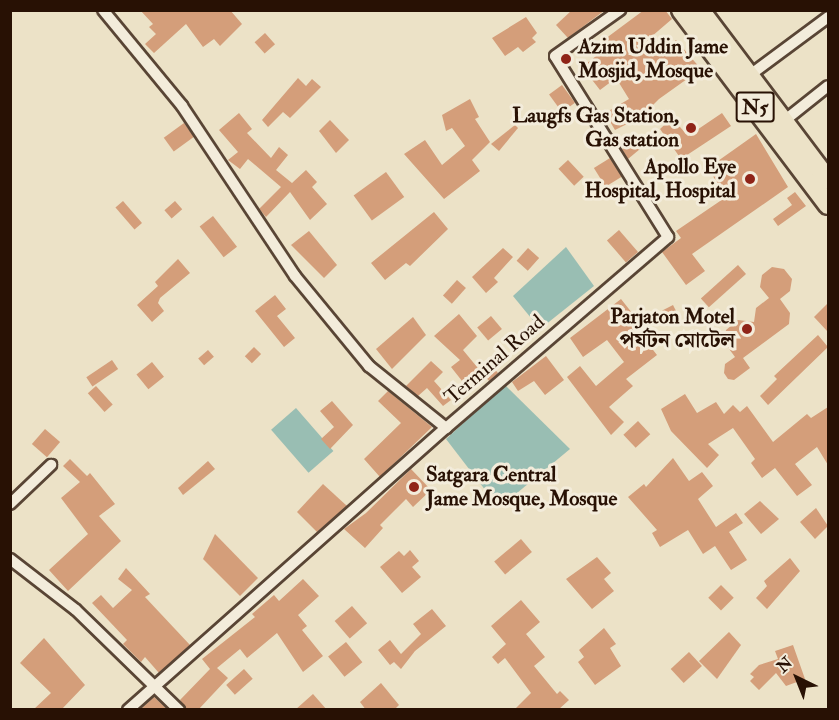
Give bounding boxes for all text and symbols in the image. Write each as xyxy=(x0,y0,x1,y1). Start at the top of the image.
place label: Azim Uddin Jame Mosjid, Mosque xyxy=(578,34,728,84)
marker: Azim Uddin Jame Mosjid, Mosque xyxy=(559,52,573,66)
road number: N5 xyxy=(736,90,774,124)
place label: Laugfs Gas Station, Gas station xyxy=(512,103,679,153)
marker: Laugfs Gas Station, Gas station xyxy=(684,121,698,135)
place label: Apollo Eye Hospital, Hospital xyxy=(585,154,736,204)
marker: Apollo Eye Hospital, Hospital xyxy=(741,170,759,188)
place label: Parjaton Motel পর্যটন মোটেল xyxy=(610,304,735,354)
street label: Terminal Road xyxy=(440,310,550,410)
marker: Parjaton Motel পর্যটন মোটেল xyxy=(740,322,754,336)
place label: Satgara Central Jame Mosque, Mosque xyxy=(426,462,617,512)
marker: Satgara Central Jame Mosque, Mosque xyxy=(407,480,421,494)
north arrow xyxy=(767,648,827,708)
text: N xyxy=(773,653,797,677)

